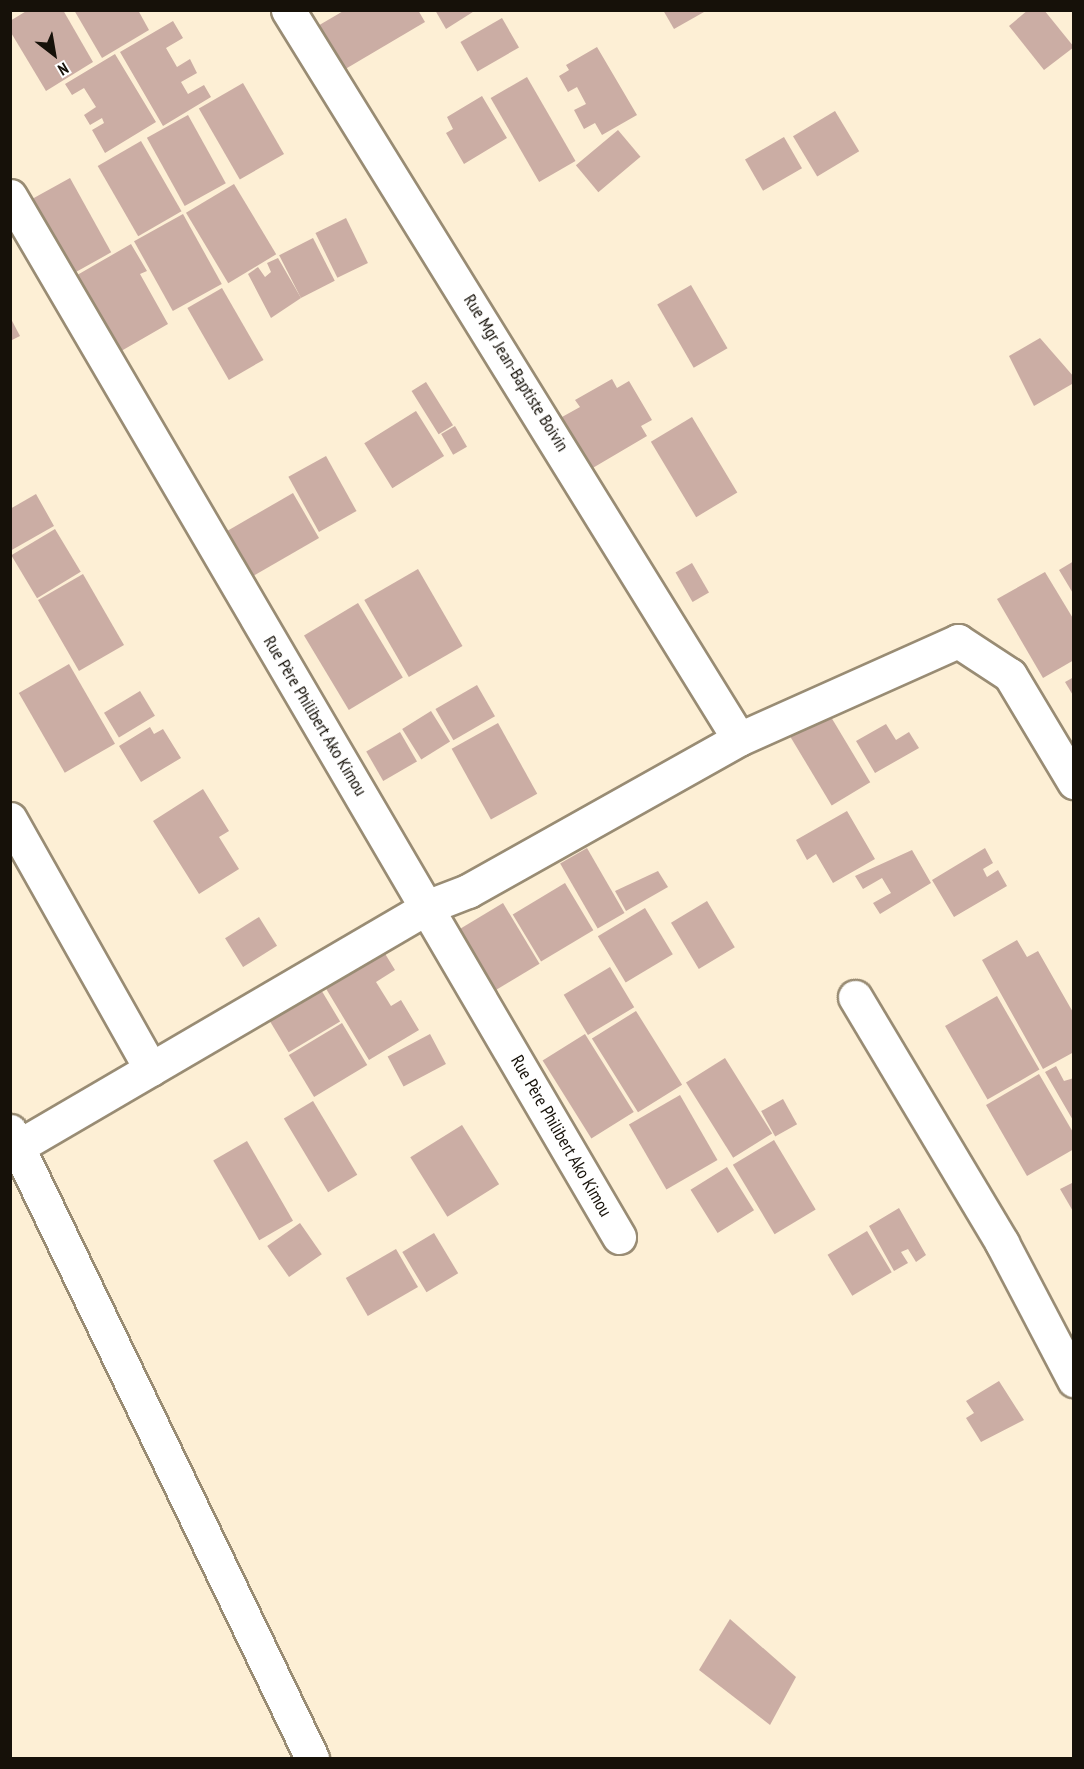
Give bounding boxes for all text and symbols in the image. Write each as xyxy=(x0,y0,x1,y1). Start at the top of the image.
north arrow xyxy=(24,24,84,84)
text: N xyxy=(54,59,72,80)
street label: Rue Mgr Jean-Baptiste Boivin xyxy=(459,290,573,456)
street label: Rue Père Philibert Ako Kimou xyxy=(259,632,371,800)
street label: Rue Père Philibert Ako Kimou xyxy=(506,1051,616,1221)

